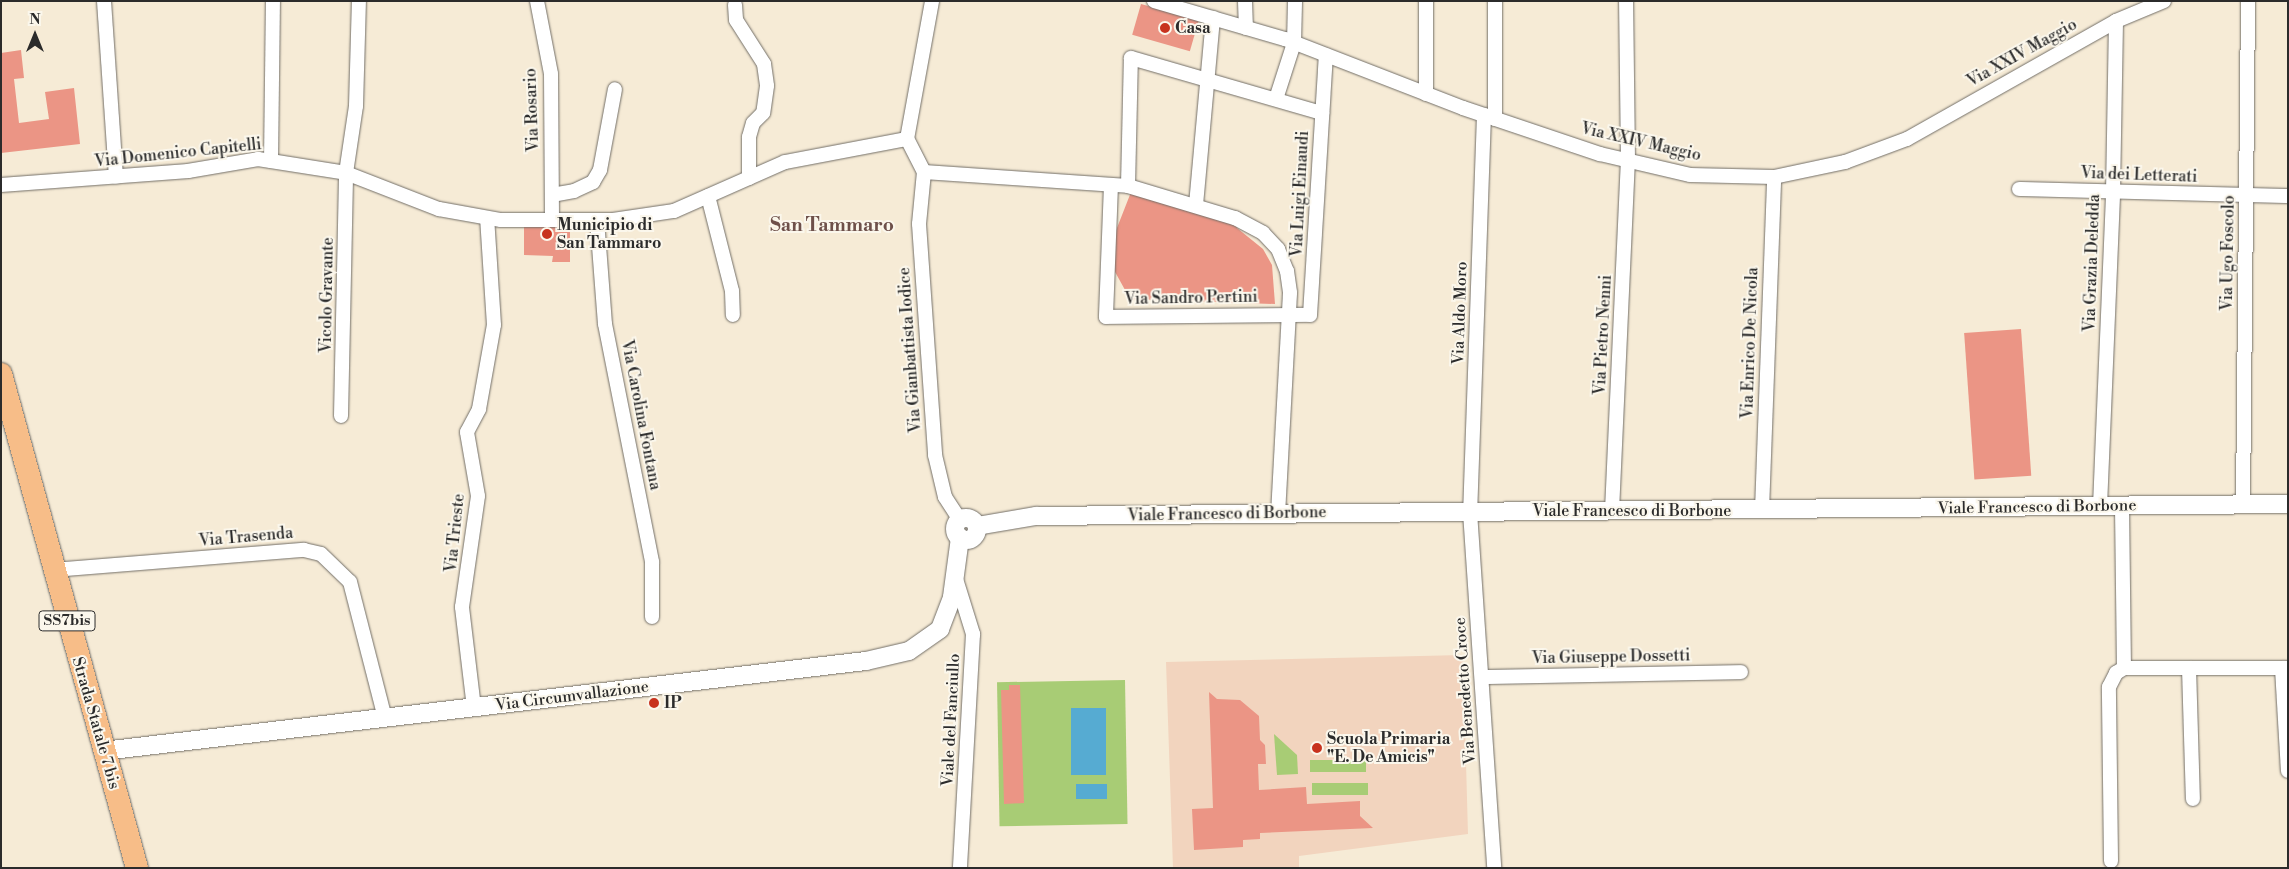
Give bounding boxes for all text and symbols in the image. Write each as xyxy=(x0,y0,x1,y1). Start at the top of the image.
north arrow xyxy=(10,10,60,60)
text: N xyxy=(29,11,41,29)
street label: Via XXIV Maggio xyxy=(1964,15,2080,91)
place label: Casa xyxy=(1175,18,1211,38)
marker: Casa xyxy=(1159,22,1171,34)
street label: Via Rosario xyxy=(521,68,543,152)
street label: Via XXIV Maggio xyxy=(1579,119,1703,165)
street label: Via Luigi Einaudi xyxy=(1287,130,1313,258)
street label: Via Domenico Capitelli xyxy=(94,135,262,171)
street label: Via dei Letterati xyxy=(2080,163,2198,187)
street label: Via Grazia Deledda xyxy=(2080,194,2104,332)
street label: Via Ugo Foscolo xyxy=(2217,195,2239,311)
place label: Municipio di San Tammaro xyxy=(557,215,661,253)
district label: San Tammaro xyxy=(770,215,894,237)
marker: Municipio di San Tammaro xyxy=(541,228,553,240)
street label: Vicolo Gravante xyxy=(316,237,338,353)
street label: Via Aldo Moro xyxy=(1449,261,1471,365)
street label: Via Gianbattista Iodice xyxy=(895,267,925,433)
street label: Via Enrico De Nicola xyxy=(1738,267,1762,419)
street label: Via Pietro Nenni xyxy=(1590,274,1616,396)
street label: Via Sandro Pertini xyxy=(1124,287,1258,309)
street label: Via Carolina Fontana xyxy=(617,338,665,492)
street label: Via Trieste xyxy=(441,493,469,573)
street label: Viale Francesco di Borbone xyxy=(1937,496,2137,518)
street label: Viale Francesco di Borbone xyxy=(1533,501,1731,521)
street label: Viale Francesco di Borbone xyxy=(1127,503,1327,525)
street label: Via Trasenda xyxy=(198,523,294,551)
road number: SS7bis xyxy=(38,608,96,634)
street label: Via Benedetto Croce xyxy=(1450,617,1480,765)
street label: Via Giuseppe Dossetti xyxy=(1532,646,1690,668)
street label: Viale del Fanciullo xyxy=(938,653,964,787)
street label: Strada Statale 7 bis xyxy=(68,655,124,791)
street label: Via Circumvallazione xyxy=(494,677,650,715)
place label: IP xyxy=(664,693,681,713)
marker: IP xyxy=(648,697,660,709)
place label: Scuola Primaria "E. De Amicis" xyxy=(1327,729,1450,767)
marker: Scuola Primaria "E. De Amicis" xyxy=(1311,742,1323,754)

